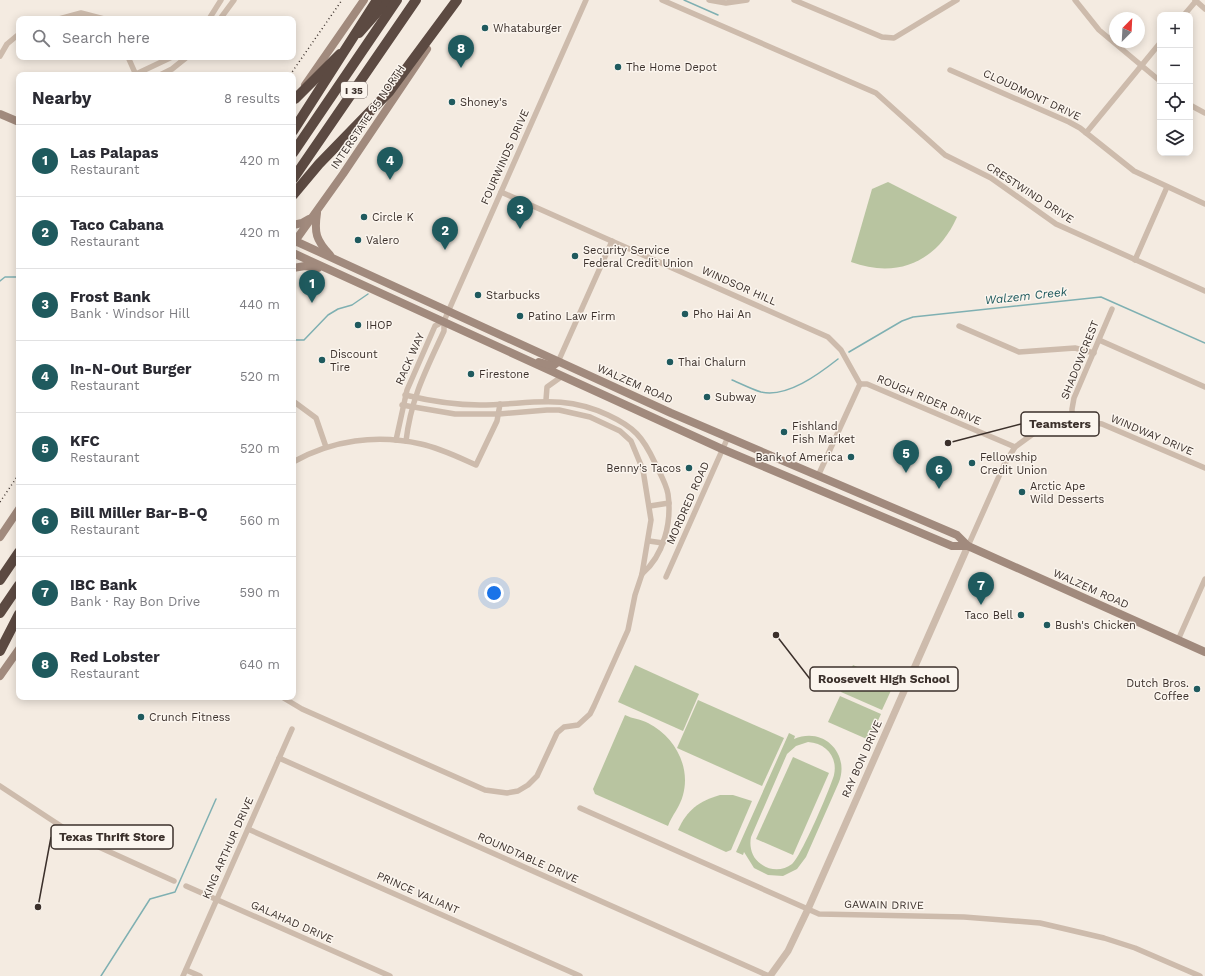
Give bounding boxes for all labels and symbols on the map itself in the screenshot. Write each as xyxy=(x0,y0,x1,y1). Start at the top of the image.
north arrow xyxy=(1109,12,1145,48)
place label: Whataburger xyxy=(493,22,562,35)
marker: Whataburger xyxy=(480,23,490,33)
pin: 8 xyxy=(448,35,474,68)
place label: The Home Depot xyxy=(626,61,717,74)
street label: INTERSTATE 35 NORTH xyxy=(328,62,408,172)
marker: The Home Depot xyxy=(613,62,623,72)
street label: CLOUDMONT DRIVE xyxy=(981,67,1083,123)
road number: I 35 xyxy=(341,82,367,98)
place label: Shoney's xyxy=(460,96,507,109)
marker: Shoney's xyxy=(447,97,457,107)
street label: FOURWINDS DRIVE xyxy=(478,107,532,207)
pin: 4 xyxy=(377,147,403,180)
street label: CRESTWIND DRIVE xyxy=(984,160,1076,226)
pin: 3 xyxy=(507,196,533,229)
place label: Circle K xyxy=(372,211,414,224)
marker: Circle K xyxy=(359,212,369,222)
pin: 2 xyxy=(432,217,458,250)
place label: Valero xyxy=(366,234,399,247)
marker: Valero xyxy=(353,235,363,245)
place label: Security Service Federal Credit Union xyxy=(583,244,693,270)
marker: Security Service Federal Credit Union xyxy=(570,251,580,261)
street label: WINDSOR HILL xyxy=(700,264,779,309)
pin: 1 xyxy=(299,270,325,303)
water label: Walzem Creek xyxy=(984,285,1068,307)
place label: Starbucks xyxy=(486,289,540,302)
marker: Starbucks xyxy=(473,290,483,300)
place label: Pho Hai An xyxy=(693,308,751,321)
marker: Pho Hai An xyxy=(680,309,690,319)
place label: Patino Law Firm xyxy=(528,310,615,323)
marker: Patino Law Firm xyxy=(515,311,525,321)
street label: SHADOWCREST xyxy=(1058,318,1102,401)
place label: IHOP xyxy=(366,319,393,332)
marker: IHOP xyxy=(353,320,363,330)
street label: RACK WAY xyxy=(393,330,427,387)
place label: Discount Tire xyxy=(330,348,378,374)
marker: Discount Tire xyxy=(317,355,327,365)
place label: Thai Chalurn xyxy=(678,356,746,369)
marker: Thai Chalurn xyxy=(665,357,675,367)
street label: WALZEM ROAD xyxy=(595,361,675,407)
place label: Firestone xyxy=(479,368,529,381)
marker: Firestone xyxy=(466,369,476,379)
street label: ROUGH RIDER DRIVE xyxy=(875,372,983,428)
place label: Subway xyxy=(715,391,756,404)
marker: Subway xyxy=(702,392,712,402)
callout: Teamsters xyxy=(1021,412,1099,436)
street label: WINDWAY DRIVE xyxy=(1109,412,1195,458)
text: Teamsters xyxy=(1029,417,1092,431)
place label: Fishland Fish Market xyxy=(792,420,855,446)
marker: Fishland Fish Market xyxy=(779,427,789,437)
pin: 5 xyxy=(893,440,919,473)
place label: Bank of America xyxy=(755,451,843,464)
place label: Fellowship Credit Union xyxy=(980,451,1047,477)
marker: Bank of America xyxy=(846,452,856,462)
pin: 6 xyxy=(926,456,952,489)
marker: Fellowship Credit Union xyxy=(967,458,977,468)
street label: MORDRED ROAD xyxy=(664,460,712,546)
place label: Benny's Tacos xyxy=(606,462,681,475)
marker: Benny's Tacos xyxy=(684,463,694,473)
place label: Arctic Ape Wild Desserts xyxy=(1030,480,1104,506)
marker: Arctic Ape Wild Desserts xyxy=(1017,487,1027,497)
street label: WALZEM ROAD xyxy=(1051,566,1131,612)
pin: 7 xyxy=(968,572,994,605)
your location xyxy=(484,583,504,603)
place label: Taco Bell xyxy=(964,609,1014,622)
marker: Taco Bell xyxy=(1016,610,1026,620)
place label: Bush's Chicken xyxy=(1055,619,1136,632)
marker: Bush's Chicken xyxy=(1042,620,1052,630)
callout: Roosevelt High School xyxy=(810,667,958,691)
text: Roosevelt High School xyxy=(818,672,950,686)
place label: Dutch Bros. Coffee xyxy=(1126,677,1189,703)
marker: Dutch Bros. Coffee xyxy=(1192,684,1202,694)
place label: Crunch Fitness xyxy=(149,711,231,724)
marker: Crunch Fitness xyxy=(136,712,146,722)
street label: RAY BON DRIVE xyxy=(839,718,885,800)
street label: KING ARTHUR DRIVE xyxy=(200,795,256,901)
callout: Texas Thrift Store xyxy=(51,825,173,849)
text: Texas Thrift Store xyxy=(59,830,165,844)
street label: ROUNDTABLE DRIVE xyxy=(476,830,580,886)
street label: PRINCE VALIANT xyxy=(375,869,462,917)
street label: GALAHAD DRIVE xyxy=(249,898,335,946)
street label: GAWAIN DRIVE xyxy=(844,898,924,912)

